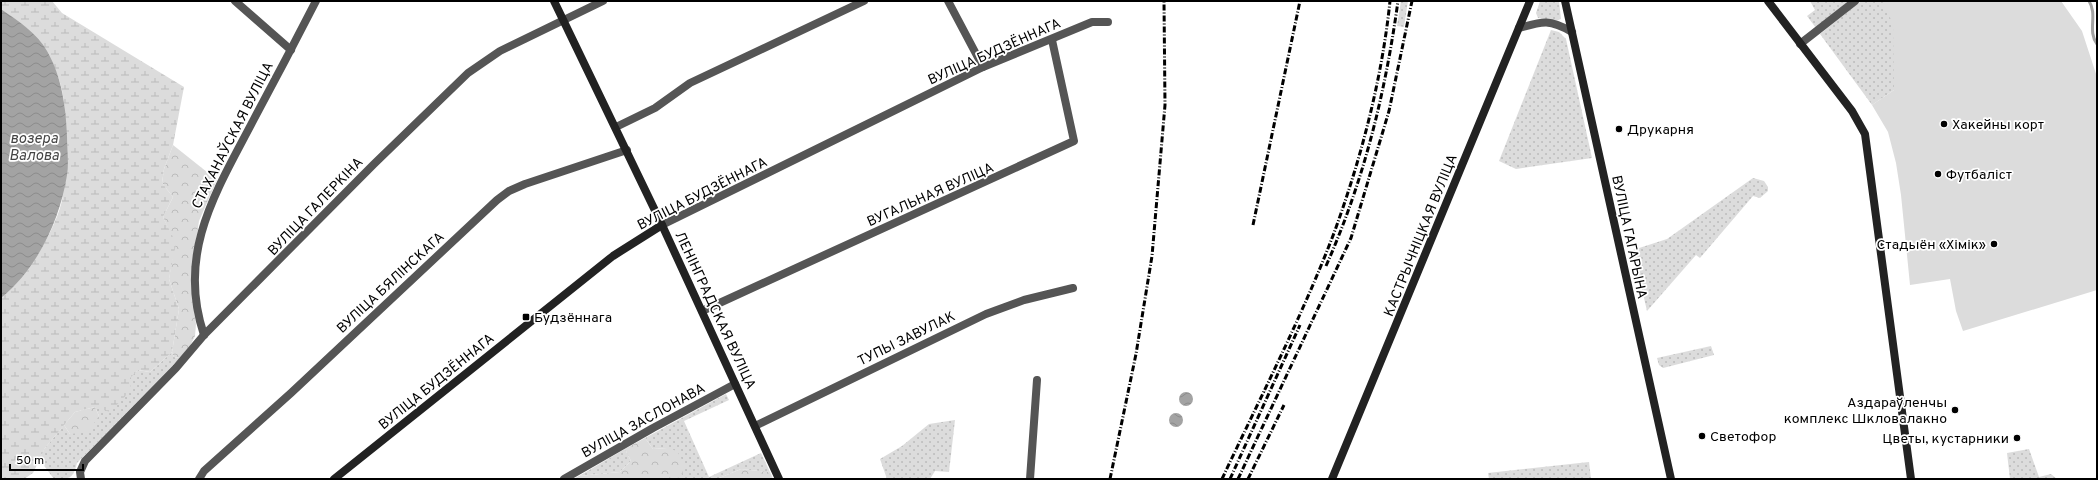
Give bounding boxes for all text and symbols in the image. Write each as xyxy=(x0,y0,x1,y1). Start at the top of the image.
street label: ВУЛІЦА БУДЗЁННАГА xyxy=(925,14,1064,89)
street label: СТАХАНАЎСКАЯ ВУЛІЦА xyxy=(189,59,278,212)
place label: Хакейны корт xyxy=(1952,117,2044,134)
marker: Хакейны корт xyxy=(1939,119,1949,129)
place label: Друкарня xyxy=(1627,122,1694,139)
marker: Друкарня xyxy=(1614,124,1624,134)
water label: возера Валова xyxy=(9,130,59,166)
street label: КАСТРЫЧНІЦКАЯ ВУЛІЦА xyxy=(1381,152,1462,319)
street label: ВУЛІЦА БУДЗЁННАГА xyxy=(634,153,771,235)
street label: ВУЛІЦА ГАЛЕРКІНА xyxy=(265,154,367,260)
street label: ВУГАЛЬНАЯ ВУЛІЦА xyxy=(865,160,997,231)
place label: Футбаліст xyxy=(1946,167,2012,184)
marker: Футбаліст xyxy=(1933,169,1943,179)
street label: ВУЛІЦА ГАГАРЫНА xyxy=(1607,174,1650,301)
street label: ВУЛІЦА БЯЛІНСКАГА xyxy=(334,229,448,337)
street label: ЛЕНІНГРАДСКАЯ ВУЛІЦА xyxy=(671,229,759,392)
place label: Стадыён «Хімік» xyxy=(1876,237,1986,254)
marker: Стадыён «Хімік» xyxy=(1989,239,1999,249)
street label: ТУПЫ ЗАВУЛАК xyxy=(855,308,958,370)
place label: Будзённага xyxy=(534,310,612,327)
marker: Будзённага xyxy=(521,312,531,322)
street label: ВУЛІЦА БУДЗЁННАГА xyxy=(375,330,498,434)
street label: ВУЛІЦА ЗАСЛОНАВА xyxy=(579,380,708,462)
place label: Аздараўленчы комплекс Шкловалакно xyxy=(1784,395,1947,428)
marker: Аздараўленчы комплекс Шкловалакно xyxy=(1950,405,1960,415)
place label: Светофор xyxy=(1710,429,1776,446)
marker: Светофор xyxy=(1697,431,1707,441)
place label: Цветы, кустарники xyxy=(1882,431,2009,448)
marker: Цветы, кустарники xyxy=(2012,433,2022,443)
scale bar xyxy=(10,446,83,472)
text: 50 m xyxy=(16,453,44,469)

